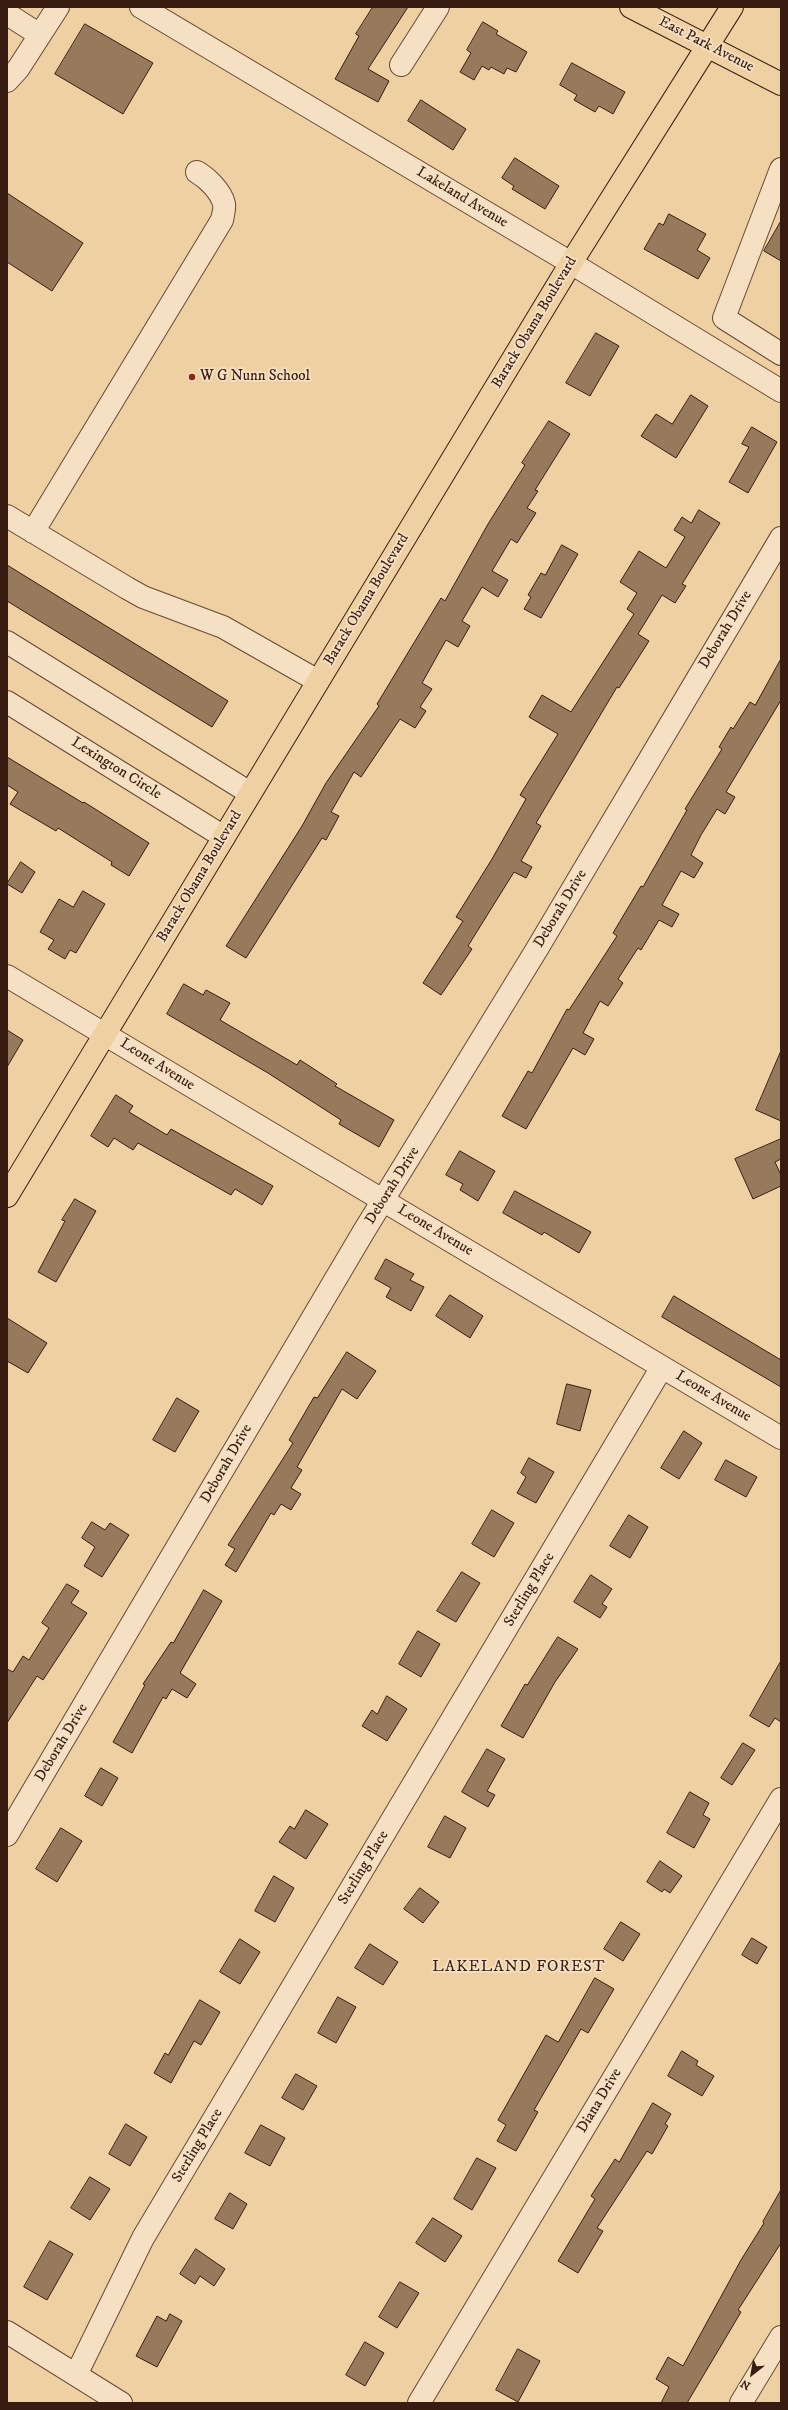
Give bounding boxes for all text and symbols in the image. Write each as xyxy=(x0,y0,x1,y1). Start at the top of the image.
street label: East Park Avenue xyxy=(655,13,757,77)
street label: Lakeland Avenue xyxy=(413,164,511,232)
street label: Barack Obama Boulevard xyxy=(489,254,581,392)
place label: W G Nunn School xyxy=(200,368,310,386)
marker: W G Nunn School xyxy=(187,372,197,382)
street label: Barack Obama Boulevard xyxy=(321,531,413,669)
street label: Deborah Drive xyxy=(696,588,756,672)
street label: Lexington Circle xyxy=(68,734,164,804)
street label: Barack Obama Boulevard xyxy=(154,808,246,946)
street label: Deborah Drive xyxy=(531,867,591,951)
street label: Leone Avenue xyxy=(116,1035,198,1095)
street label: Deborah Drive xyxy=(362,1144,424,1228)
street label: Leone Avenue xyxy=(394,1201,476,1261)
street label: Leone Avenue xyxy=(672,1367,754,1427)
street label: Deborah Drive xyxy=(197,1421,257,1507)
street label: Sterling Place xyxy=(501,1550,559,1630)
street label: Deborah Drive xyxy=(32,1701,92,1785)
street label: Sterling Place xyxy=(335,1828,393,1908)
district label: LAKELAND FOREST xyxy=(432,1958,606,1978)
street label: Diana Drive xyxy=(574,2065,626,2137)
street label: Sterling Place xyxy=(169,2106,227,2186)
north arrow xyxy=(732,2354,772,2394)
text: N xyxy=(738,2376,753,2393)

